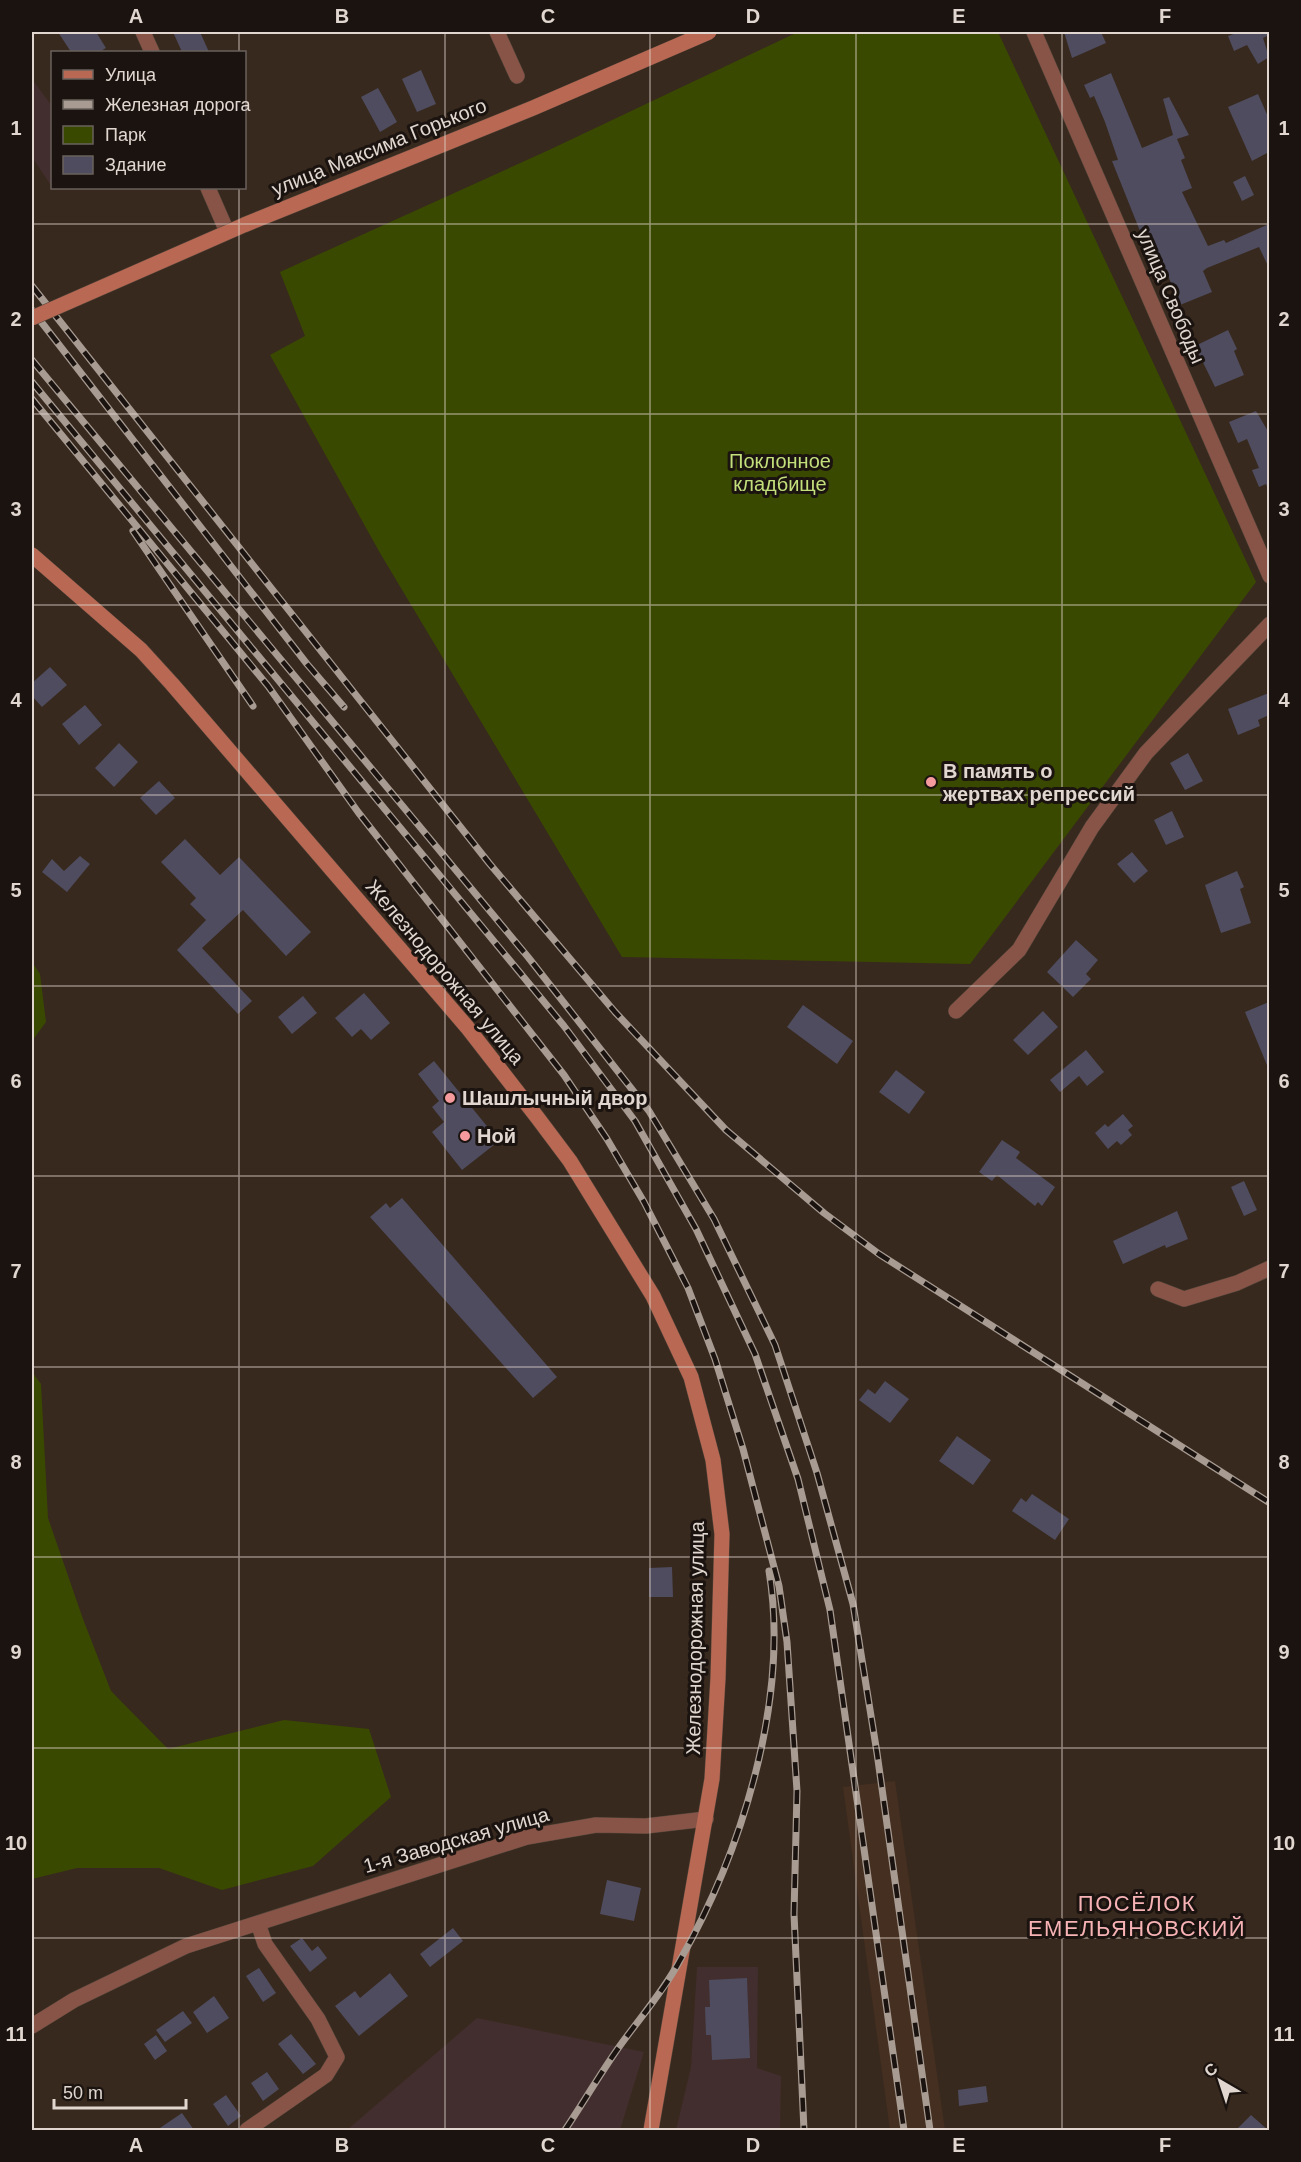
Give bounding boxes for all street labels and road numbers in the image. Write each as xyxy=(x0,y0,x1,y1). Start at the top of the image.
street label: улица Максима Горького xyxy=(269,94,489,200)
street label: улица Свободы xyxy=(1133,225,1209,367)
street label: Железнодорожная улица xyxy=(361,875,529,1069)
street label: Железнодорожная улица xyxy=(682,1520,708,1755)
street label: 1-я Заводская улица xyxy=(361,1803,552,1877)

